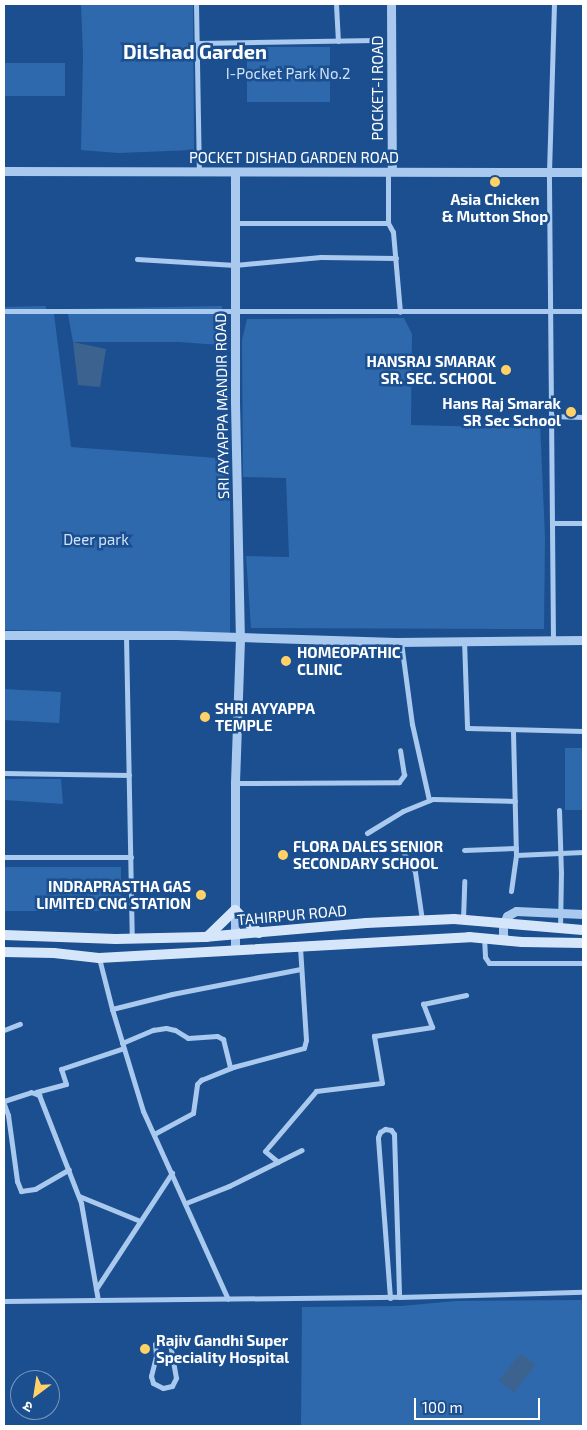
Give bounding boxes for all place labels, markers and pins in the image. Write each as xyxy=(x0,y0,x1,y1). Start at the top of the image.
marker: Asia Chicken & Mutton Shop xyxy=(489,176,501,188)
place label: Asia Chicken & Mutton Shop xyxy=(442,190,548,225)
place label: HANSRAJ SMARAK SR. SEC. SCHOOL xyxy=(367,352,496,387)
marker: HANSRAJ SMARAK SR. SEC. SCHOOL xyxy=(500,364,512,376)
place label: Hans Raj Smarak SR Sec School xyxy=(442,394,561,429)
marker: Hans Raj Smarak SR Sec School xyxy=(565,406,577,418)
place label: HOMEOPATHIC CLINIC xyxy=(297,643,401,678)
marker: HOMEOPATHIC CLINIC xyxy=(279,654,293,668)
place label: SHRI AYYAPPA TEMPLE xyxy=(215,699,316,734)
marker: SHRI AYYAPPA TEMPLE xyxy=(199,711,211,723)
place label: FLORA DALES SENIOR SECONDARY SCHOOL xyxy=(293,837,444,872)
marker: FLORA DALES SENIOR SECONDARY SCHOOL xyxy=(277,849,289,861)
place label: INDRAPRASTHA GAS LIMITED CNG STATION xyxy=(36,877,191,912)
marker: INDRAPRASTHA GAS LIMITED CNG STATION xyxy=(195,889,207,901)
place label: Rajiv Gandhi Super Speciality Hospital xyxy=(156,1331,289,1366)
marker: Rajiv Gandhi Super Speciality Hospital xyxy=(138,1342,152,1356)

